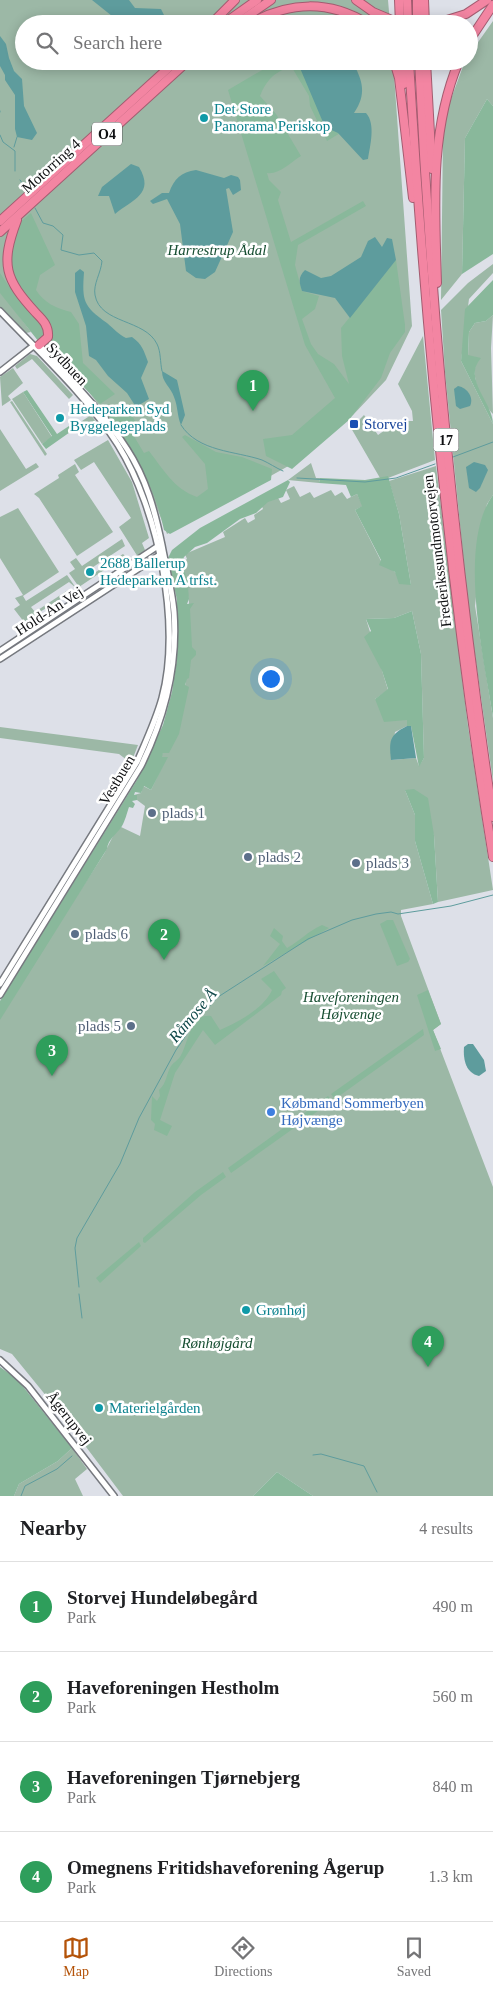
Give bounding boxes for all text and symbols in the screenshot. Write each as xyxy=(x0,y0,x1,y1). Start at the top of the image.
search box xyxy=(15,15,478,70)
icon: search xyxy=(33,29,61,57)
text: Search here xyxy=(73,32,162,53)
place label: Det Store Panorama Periskop xyxy=(214,101,330,134)
marker: Det Store Panorama Periskop xyxy=(198,112,210,124)
road number: O4 xyxy=(92,122,122,146)
street label: Motorring 4 xyxy=(19,135,84,196)
park label: Harrestrup Ådal xyxy=(166,242,267,258)
street label: Sydbuen xyxy=(43,339,91,389)
pin: 1 xyxy=(237,370,269,411)
place label: Hedeparken Syd Byggelegeplads xyxy=(70,401,170,434)
marker: Hedeparken Syd Byggelegeplads xyxy=(54,412,66,424)
place label: Storvej xyxy=(364,416,407,432)
marker: Storvej xyxy=(348,418,360,430)
road number: 17 xyxy=(434,428,458,452)
street label: Frederikssundmotorvejen xyxy=(420,473,454,628)
place label: 2688 Ballerup Hedeparken A trfst. xyxy=(100,555,217,588)
marker: 2688 Ballerup Hedeparken A trfst. xyxy=(84,566,96,578)
street label: Hold-An Vej xyxy=(12,583,86,639)
your location xyxy=(258,666,284,692)
street label: Vestbuen xyxy=(96,752,138,808)
place label: plads 1 xyxy=(162,805,205,821)
marker: plads 1 xyxy=(146,807,158,819)
place label: plads 2 xyxy=(258,849,301,865)
marker: plads 2 xyxy=(242,851,254,863)
place label: plads 3 xyxy=(366,855,409,871)
marker: plads 3 xyxy=(350,857,362,869)
pin: 2 xyxy=(148,919,180,960)
place label: plads 6 xyxy=(85,926,128,942)
marker: plads 6 xyxy=(69,928,81,940)
water label: Råmose Å xyxy=(165,985,220,1046)
park label: Haveforeningen Højvænge xyxy=(302,989,399,1022)
place label: plads 5 xyxy=(78,1018,121,1034)
marker: plads 5 xyxy=(125,1020,137,1032)
pin: 3 xyxy=(36,1035,68,1076)
place label: Købmand Sommerbyen Højvænge xyxy=(281,1095,424,1128)
marker: Købmand Sommerbyen Højvænge xyxy=(265,1106,277,1118)
place label: Grønhøj xyxy=(256,1302,306,1318)
marker: Grønhøj xyxy=(240,1304,252,1316)
pin: 4 xyxy=(412,1326,444,1367)
park label: Rønhøjgård xyxy=(180,1335,253,1351)
street label: Ågerupvej xyxy=(43,1388,95,1448)
place label: Materielgården xyxy=(109,1400,201,1416)
marker: Materielgården xyxy=(93,1402,105,1414)
text: Nearby xyxy=(20,1516,87,1540)
text: 4 results xyxy=(419,1520,473,1537)
text: Storvej Hundeløbegård xyxy=(67,1587,258,1608)
text: 1 xyxy=(32,1598,40,1615)
text: 490 m xyxy=(433,1598,473,1615)
text: Park xyxy=(67,1609,96,1626)
text: Haveforeningen Hestholm xyxy=(67,1677,279,1698)
text: 2 xyxy=(32,1688,40,1705)
text: 560 m xyxy=(433,1688,473,1705)
text: Park xyxy=(67,1699,96,1716)
text: Haveforeningen Tjørnebjerg xyxy=(67,1767,300,1788)
text: 3 xyxy=(32,1778,40,1795)
text: 840 m xyxy=(433,1778,473,1795)
text: Park xyxy=(67,1789,96,1806)
text: Omegnens Fritidshaveforening Ågerup xyxy=(67,1857,384,1878)
text: 4 xyxy=(32,1868,40,1885)
text: 1.3 km xyxy=(429,1868,473,1885)
text: Park xyxy=(67,1879,96,1896)
tab: Map xyxy=(62,1934,90,1980)
tab: Directions xyxy=(214,1934,273,1980)
tab: Saved xyxy=(397,1934,431,1980)

